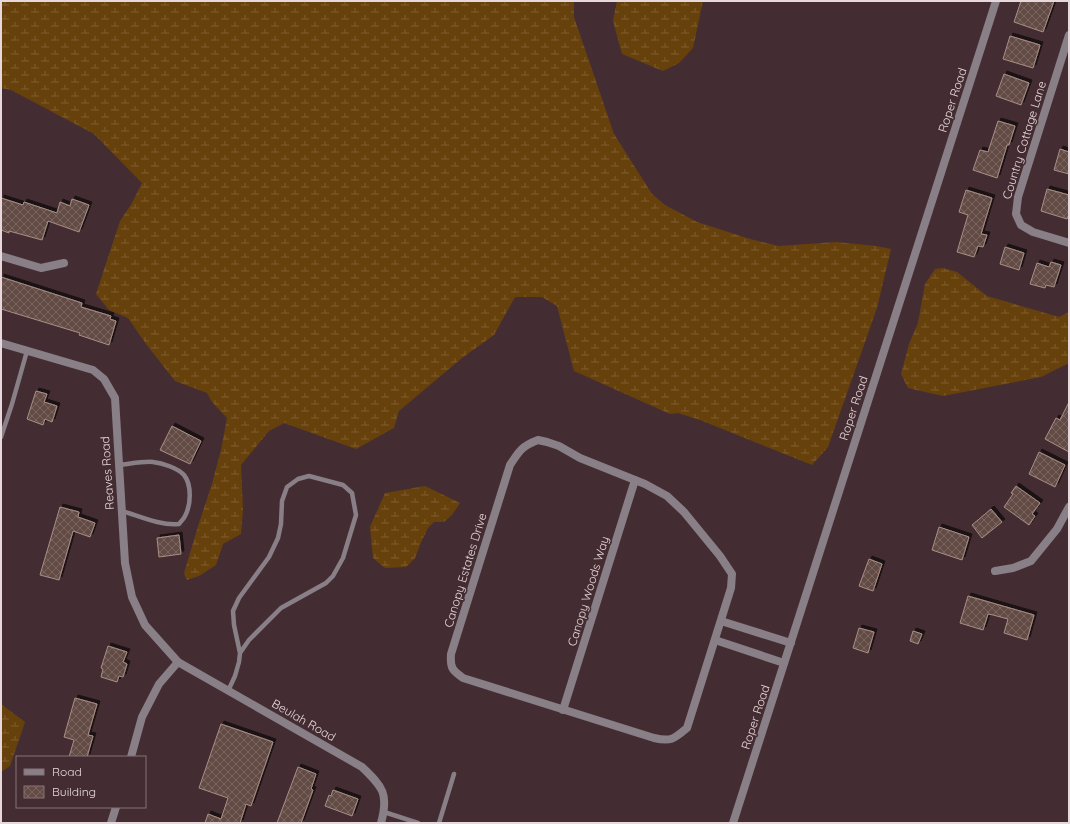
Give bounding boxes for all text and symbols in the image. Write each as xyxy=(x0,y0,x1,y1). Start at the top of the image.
street label: Roper Road xyxy=(935,66,969,134)
street label: Country Cottage Lane xyxy=(999,79,1049,201)
street label: Roper Road xyxy=(836,374,870,442)
street label: Reaves Road xyxy=(97,436,117,510)
street label: Canopy Estates Drive xyxy=(440,511,490,629)
street label: Canopy Woods Way xyxy=(564,534,612,648)
street label: Roper Road xyxy=(738,683,772,751)
street label: Beulah Road xyxy=(269,696,339,744)
legend xyxy=(16,756,146,808)
text: Road xyxy=(52,764,82,779)
text: Building xyxy=(52,784,96,799)

